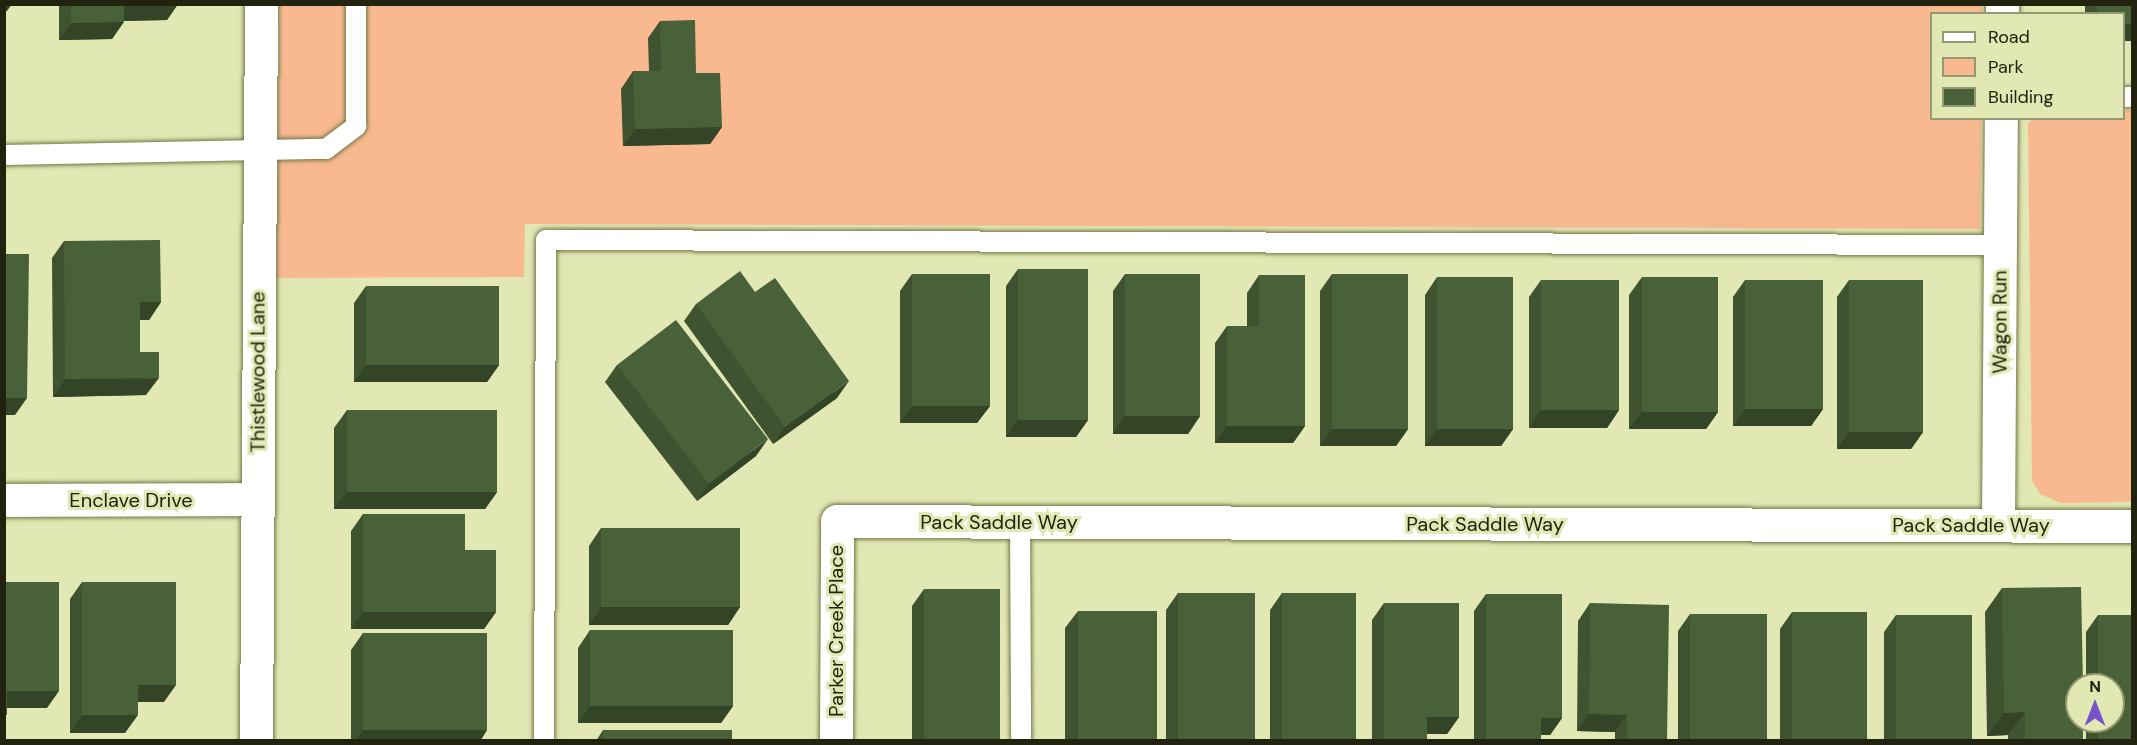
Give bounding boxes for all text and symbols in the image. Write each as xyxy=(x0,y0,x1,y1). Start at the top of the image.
legend xyxy=(1930,12,2125,120)
text: Road xyxy=(1988,25,2030,49)
text: Park xyxy=(1988,55,2024,79)
text: Building xyxy=(1988,85,2053,109)
street label: Wagon Run xyxy=(1988,270,2012,374)
street label: Thistlewood Lane xyxy=(246,291,270,453)
street label: Enclave Drive xyxy=(69,488,193,512)
street label: Pack Saddle Way xyxy=(920,510,1078,534)
street label: Pack Saddle Way xyxy=(1406,512,1564,536)
street label: Pack Saddle Way xyxy=(1892,513,2050,537)
street label: Parker Creek Place xyxy=(824,545,848,717)
north arrow xyxy=(2065,673,2125,733)
text: N xyxy=(2089,676,2101,697)

